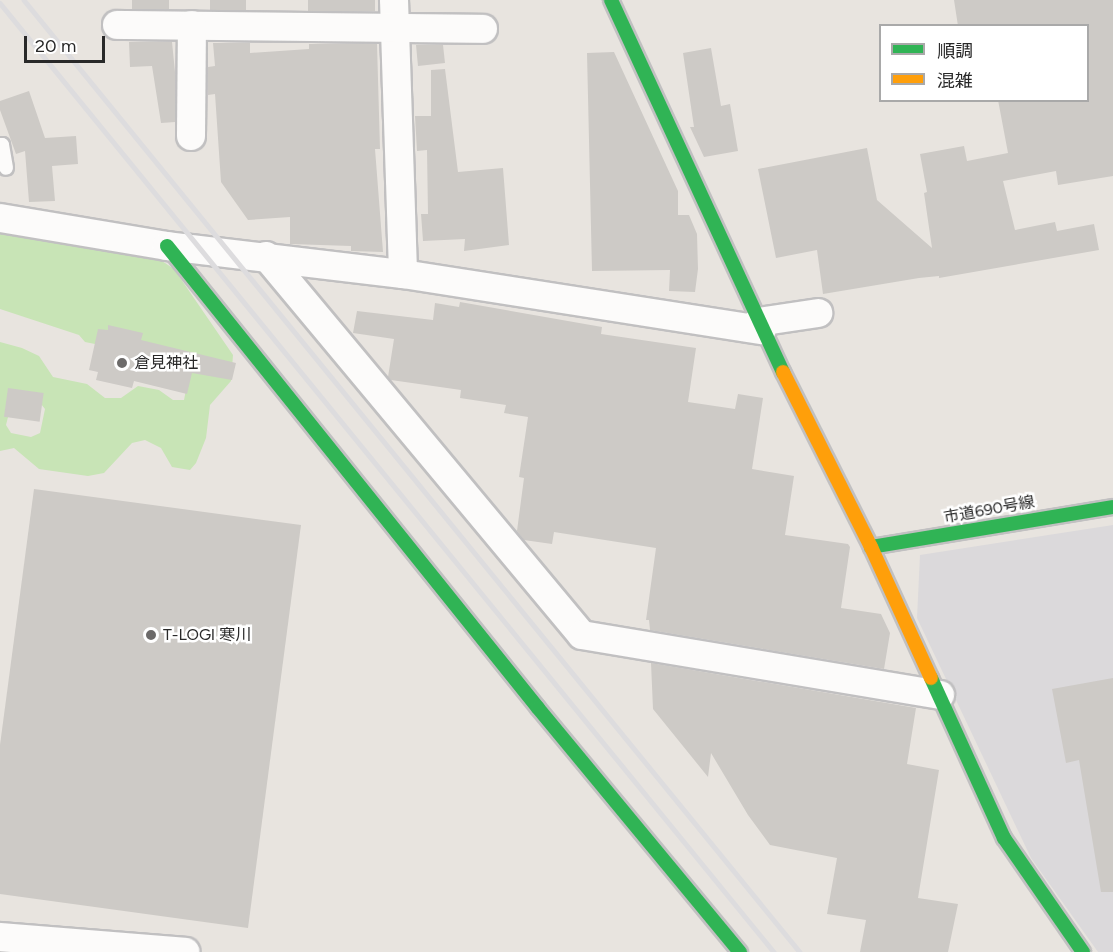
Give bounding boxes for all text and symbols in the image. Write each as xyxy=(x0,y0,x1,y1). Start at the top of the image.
scale bar xyxy=(27,24,108,62)
legend xyxy=(879,24,1089,102)
text: 20 m xyxy=(35,35,76,57)
text: 順調 xyxy=(937,40,973,62)
text: 混雑 xyxy=(937,70,973,92)
place label: 倉見神社 xyxy=(134,353,198,373)
marker: 倉見神社 xyxy=(115,356,129,370)
street label: 市道690号線 xyxy=(942,493,1036,527)
place label: T-LOGI 寒川 xyxy=(163,625,251,645)
marker: T-LOGI 寒川 xyxy=(144,628,158,642)

